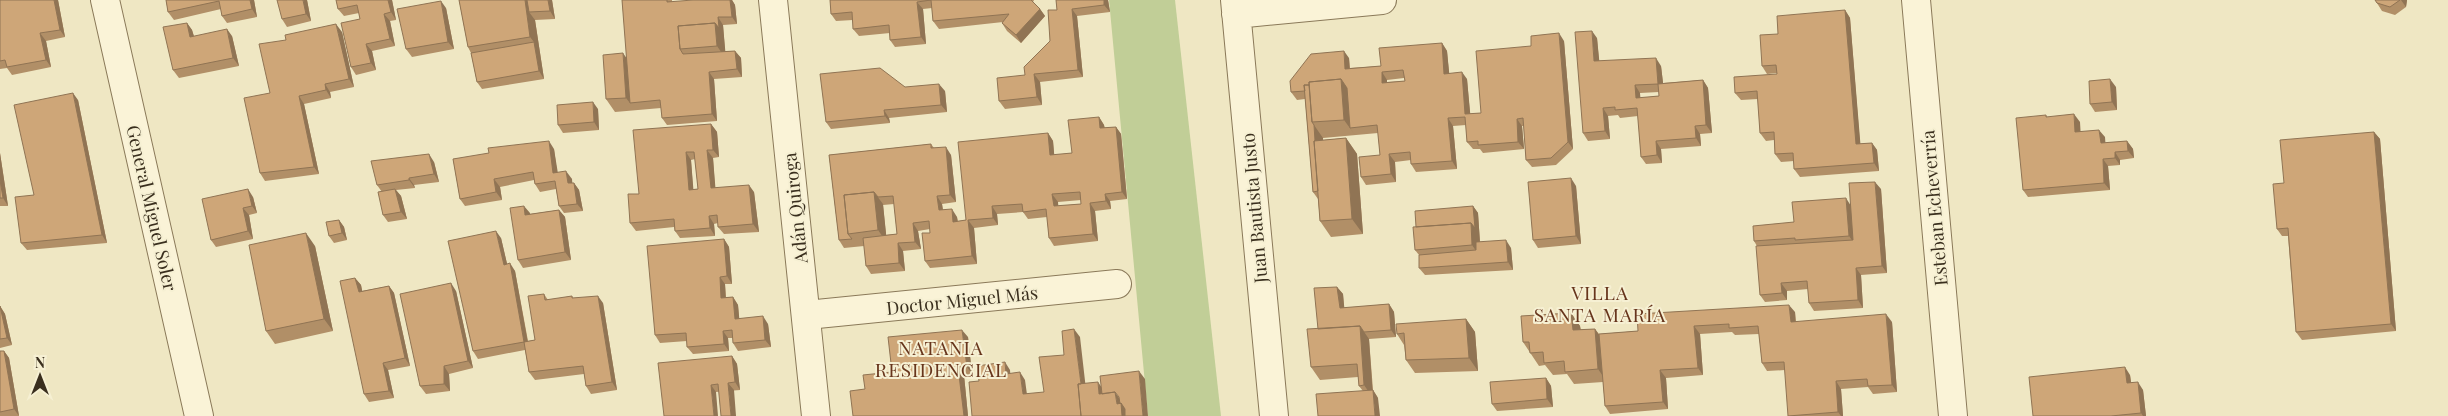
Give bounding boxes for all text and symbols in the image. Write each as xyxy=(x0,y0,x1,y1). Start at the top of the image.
street label: General Miguel Soler xyxy=(121,123,183,293)
street label: Esteban Echeverría xyxy=(1915,129,1953,287)
street label: Juan Bautista Justo xyxy=(1235,132,1273,285)
street label: Adán Quiroga xyxy=(777,152,813,265)
district label: VILLA SANTA MARÍA xyxy=(1534,279,1666,327)
street label: Doctor Miguel Más xyxy=(885,280,1039,320)
district label: NATANIA RESIDENCIAL xyxy=(875,334,1007,382)
north arrow xyxy=(15,351,65,401)
text: N xyxy=(35,353,45,372)

